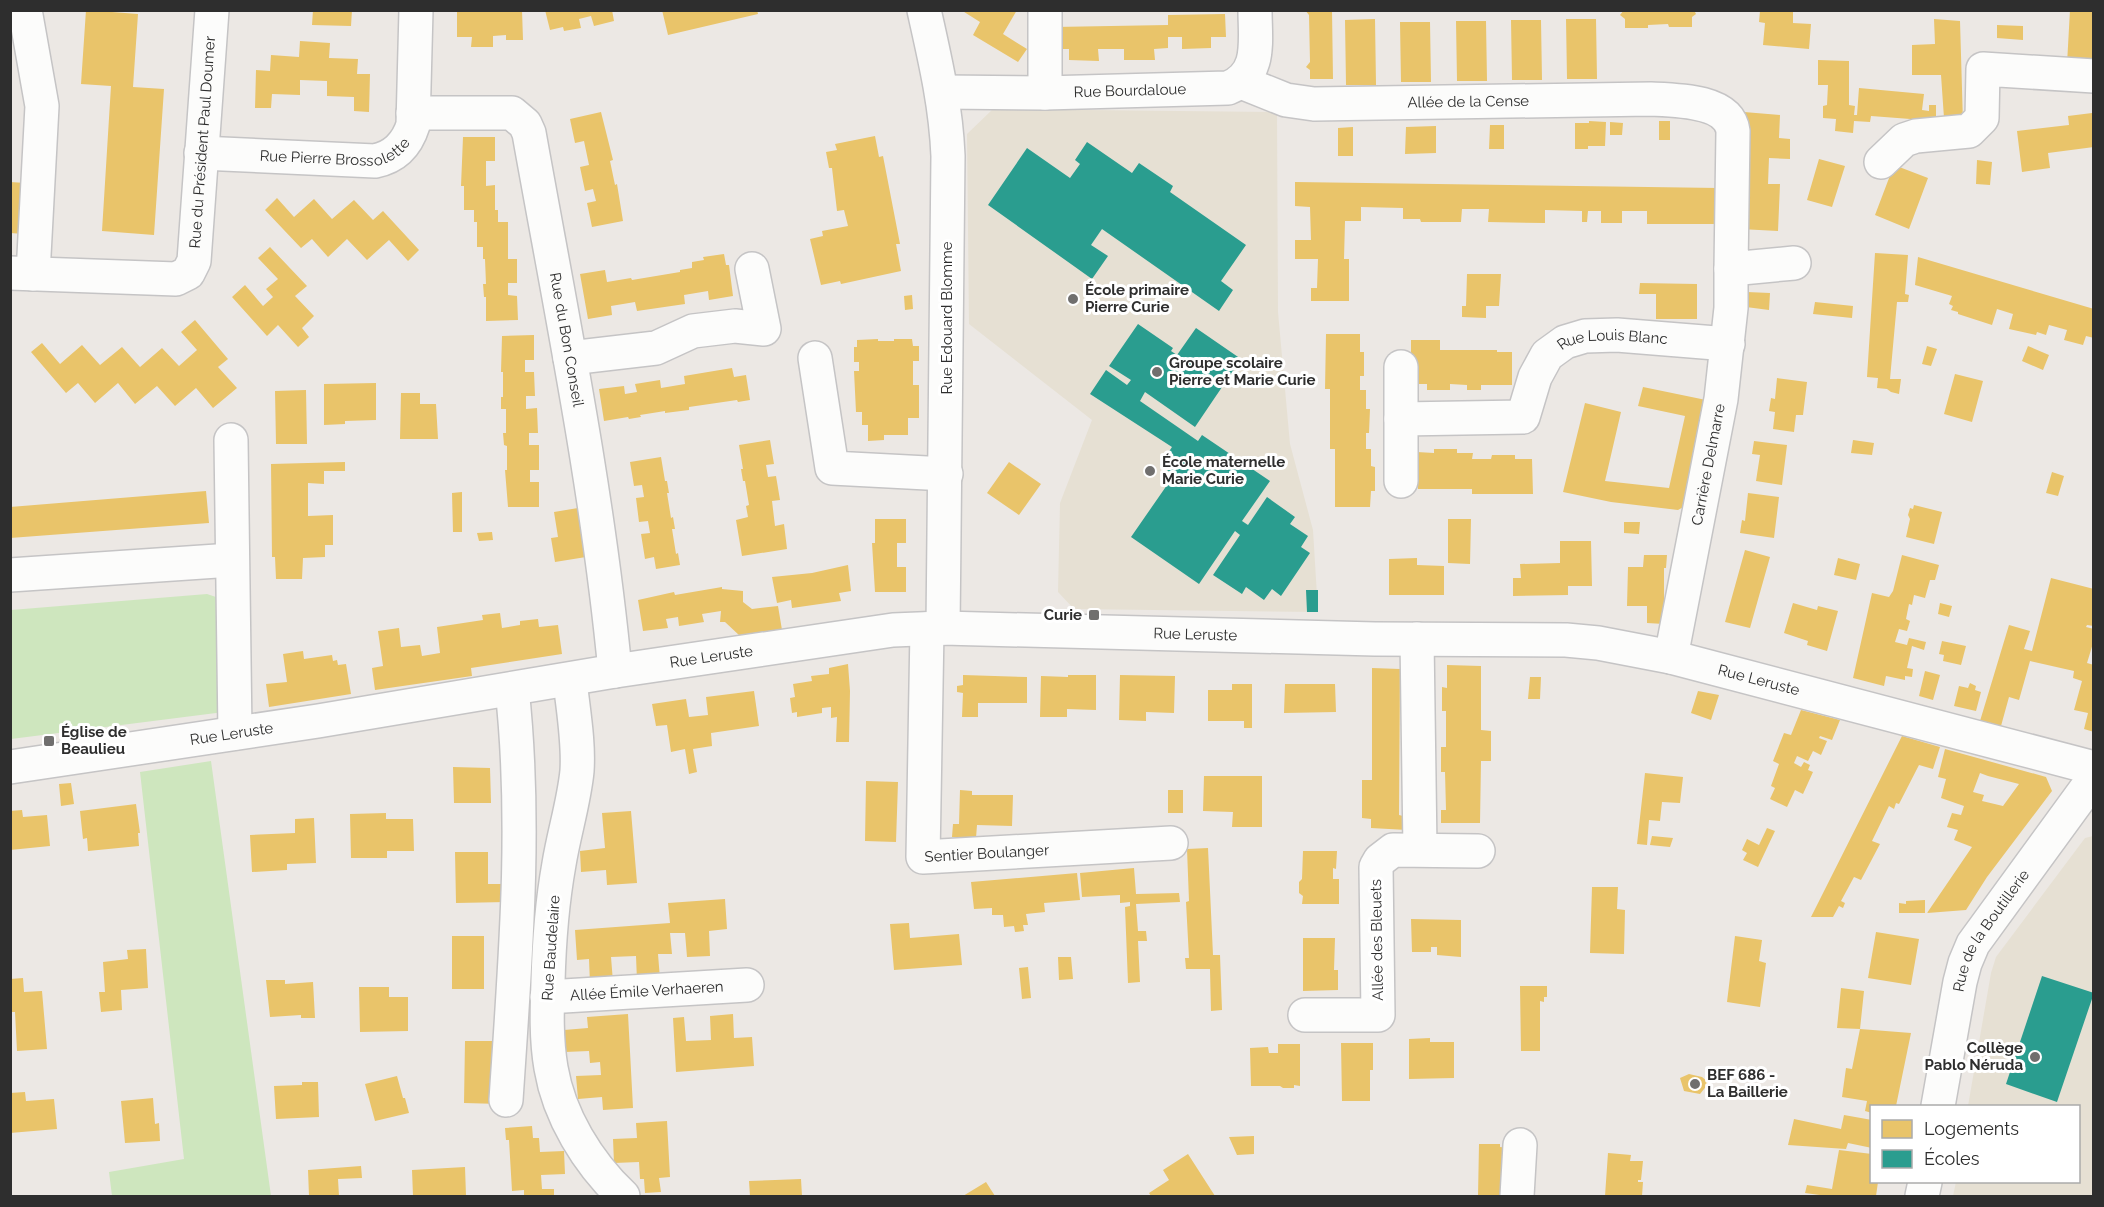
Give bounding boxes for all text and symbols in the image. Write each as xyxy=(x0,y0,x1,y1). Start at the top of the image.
street label: Rue du Président Paul Doumer xyxy=(186,35,219,249)
street label: Rue Bourdaloue xyxy=(1074,80,1187,101)
street label: Allée de la Cense xyxy=(1407,92,1529,112)
street label: Rue Pierre Brossolette xyxy=(259,134,414,170)
street label: Rue Edouard Blomme xyxy=(938,241,956,395)
street label: Rue du Bon Conseil xyxy=(546,271,588,409)
place label: École primaire Pierre Curie xyxy=(1085,281,1189,316)
marker: École primaire Pierre Curie xyxy=(1066,292,1080,306)
street label: Rue Louis Blanc xyxy=(1553,326,1668,354)
place label: Groupe scolaire Pierre et Marie Curie xyxy=(1169,354,1315,389)
marker: Groupe scolaire Pierre et Marie Curie xyxy=(1150,365,1164,379)
street label: Carrière Delmarre xyxy=(1688,402,1729,527)
place label: École maternelle Marie Curie xyxy=(1162,453,1285,488)
marker: École maternelle Marie Curie xyxy=(1143,464,1157,478)
place label: Curie xyxy=(1044,606,1082,624)
marker: Curie xyxy=(1087,608,1101,622)
street label: Rue Leruste xyxy=(1153,624,1238,644)
street label: Rue Leruste xyxy=(669,642,754,672)
street label: Rue Leruste xyxy=(1716,661,1802,699)
street label: Rue Leruste xyxy=(189,719,275,749)
place label: Église de Beaulieu xyxy=(61,723,127,758)
marker: Église de Beaulieu xyxy=(42,734,56,748)
street label: Sentier Boulanger xyxy=(924,841,1050,866)
street label: Rue de la Boutillerie xyxy=(1949,866,2033,993)
street label: Allée des Bleuets xyxy=(1367,879,1387,1001)
street label: Rue Baudelaire xyxy=(538,894,564,1001)
street label: Allée Émile Verhaeren xyxy=(570,977,724,1005)
place label: Collège Pablo Néruda xyxy=(1925,1039,2023,1074)
marker: Collège Pablo Néruda xyxy=(2028,1050,2042,1064)
place label: BEF 686 - La Baillerie xyxy=(1707,1066,1788,1101)
marker: BEF 686 - La Baillerie xyxy=(1688,1077,1702,1091)
legend xyxy=(1870,1105,2080,1183)
text: Logements xyxy=(1924,1118,2019,1139)
text: Écoles xyxy=(1924,1147,1980,1169)

